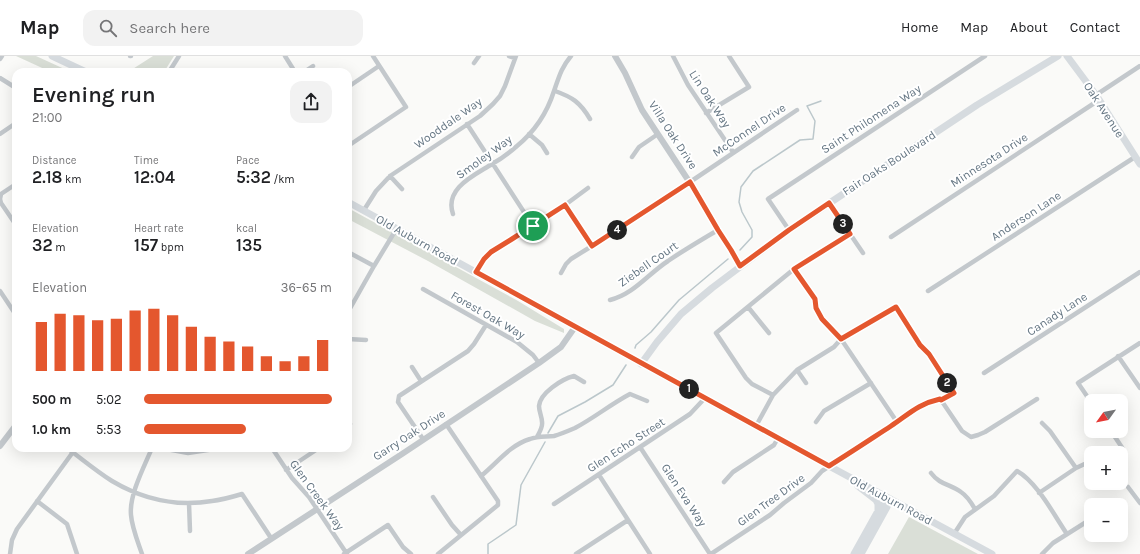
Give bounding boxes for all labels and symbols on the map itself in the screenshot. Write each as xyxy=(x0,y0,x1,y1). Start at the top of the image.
street label: Lin Oak Way xyxy=(686,68,734,131)
street label: Oak Avenue xyxy=(1081,80,1127,140)
street label: Saint Philomena Way xyxy=(819,81,924,156)
street label: Wooddale Way xyxy=(412,94,485,151)
street label: Villa Oak Drive xyxy=(646,98,700,172)
street label: McConnel Drive xyxy=(710,100,788,160)
street label: Fair Oaks Boulevard xyxy=(840,128,938,198)
street label: Minnesota Drive xyxy=(948,130,1030,190)
street label: Smoley Way xyxy=(453,132,515,182)
street label: Anderson Lane xyxy=(989,188,1063,244)
pin xyxy=(516,209,550,243)
street label: Old Auburn Road xyxy=(374,212,460,268)
pin: 3 xyxy=(833,214,853,234)
pin: 4 xyxy=(607,220,627,240)
street label: Ziebell Court xyxy=(615,238,681,290)
street label: Forest Oak Way xyxy=(448,288,528,342)
street label: Canady Lane xyxy=(1024,289,1090,339)
pin: 2 xyxy=(937,373,957,393)
pin: 1 xyxy=(679,379,699,399)
north arrow xyxy=(1084,394,1128,438)
street label: Garry Oak Drive xyxy=(370,406,448,464)
street label: Glen Echo Street xyxy=(584,414,668,475)
street label: Glen Creek Way xyxy=(287,457,347,533)
street label: Glen Eva Way xyxy=(658,461,710,529)
street label: Glen Tree Drive xyxy=(735,471,807,529)
street label: Old Auburn Road xyxy=(847,472,935,528)

